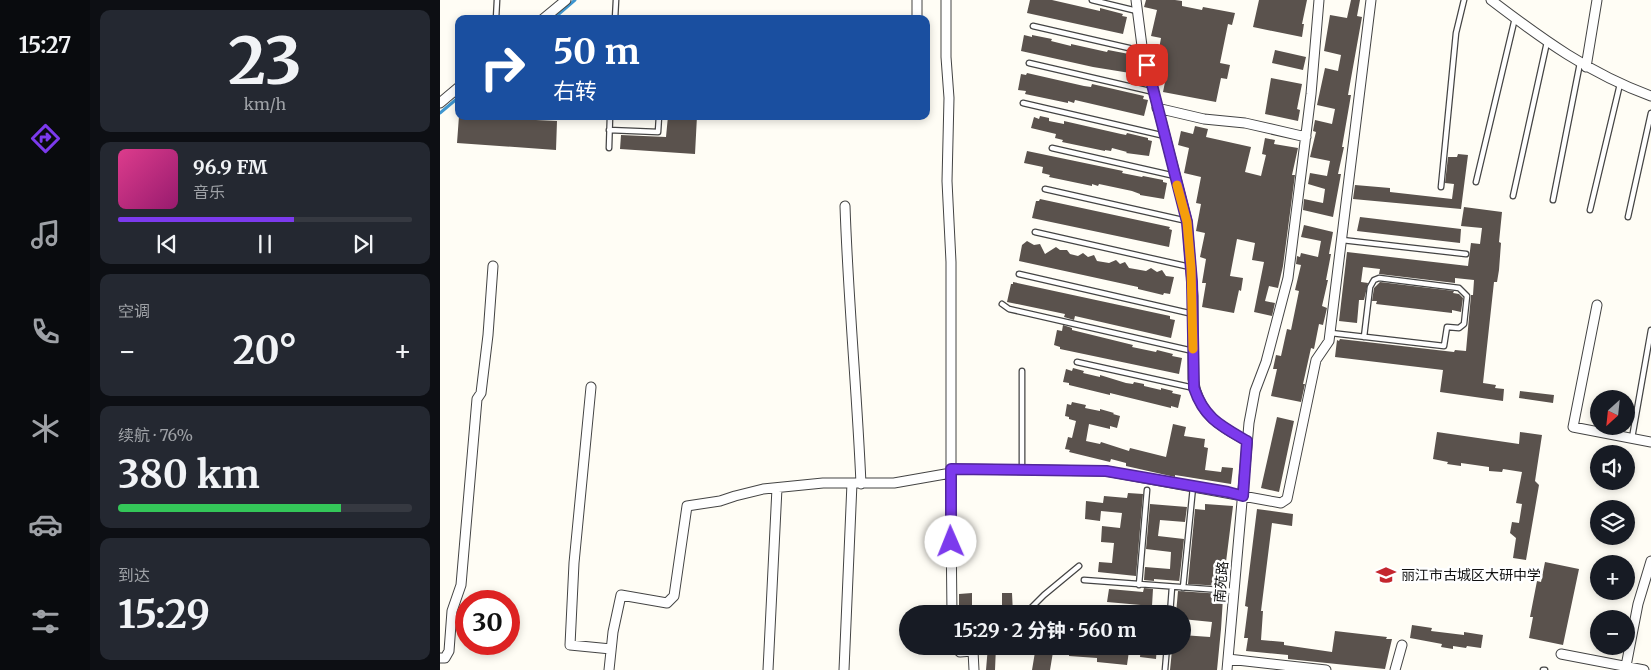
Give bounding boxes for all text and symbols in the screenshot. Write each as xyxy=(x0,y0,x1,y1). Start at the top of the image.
text: 23 xyxy=(228,20,302,102)
text: 50 m xyxy=(553,30,640,74)
text: 15:27 xyxy=(19,31,71,59)
icon: right xyxy=(470,35,535,100)
pin xyxy=(1126,44,1168,86)
icon: arrive xyxy=(1133,51,1161,79)
text: 右转 xyxy=(553,77,597,105)
text: km/h xyxy=(244,94,286,114)
icon: directions xyxy=(28,121,63,156)
text: 96.9 FM xyxy=(193,155,267,179)
text: 音乐 xyxy=(193,182,225,202)
icon: music xyxy=(28,217,63,252)
icon: previous xyxy=(153,230,181,258)
icon: pause xyxy=(251,230,279,258)
icon: next xyxy=(349,230,377,258)
text: 空调 xyxy=(118,301,150,321)
icon: phone xyxy=(28,314,63,349)
text: 20° xyxy=(233,327,297,374)
text: − xyxy=(118,333,137,369)
text: + xyxy=(393,333,412,369)
north arrow xyxy=(1590,390,1635,435)
map controls xyxy=(1590,390,1635,655)
icon: climate xyxy=(28,411,63,446)
text: 续航 · 76% xyxy=(118,425,193,445)
button: sound xyxy=(1590,445,1635,490)
text: 380 km xyxy=(118,451,260,498)
button: layers xyxy=(1590,500,1635,545)
icon: car xyxy=(28,507,63,542)
position arrow xyxy=(924,515,976,567)
button: + xyxy=(1590,555,1635,600)
street label: 南苑路 xyxy=(1210,560,1232,604)
school or university icon: 丽江市古城区大研中学 xyxy=(1375,564,1397,586)
text: 到达 xyxy=(118,565,150,585)
place label: 丽江市古城区大研中学 xyxy=(1401,566,1541,584)
speed limit sign: 30 xyxy=(455,590,520,655)
text: 15:29 xyxy=(118,591,210,638)
icon: filters xyxy=(28,604,63,639)
button: − xyxy=(1590,610,1635,655)
text: 15:29 · 2 分钟 · 560 m xyxy=(954,618,1136,642)

